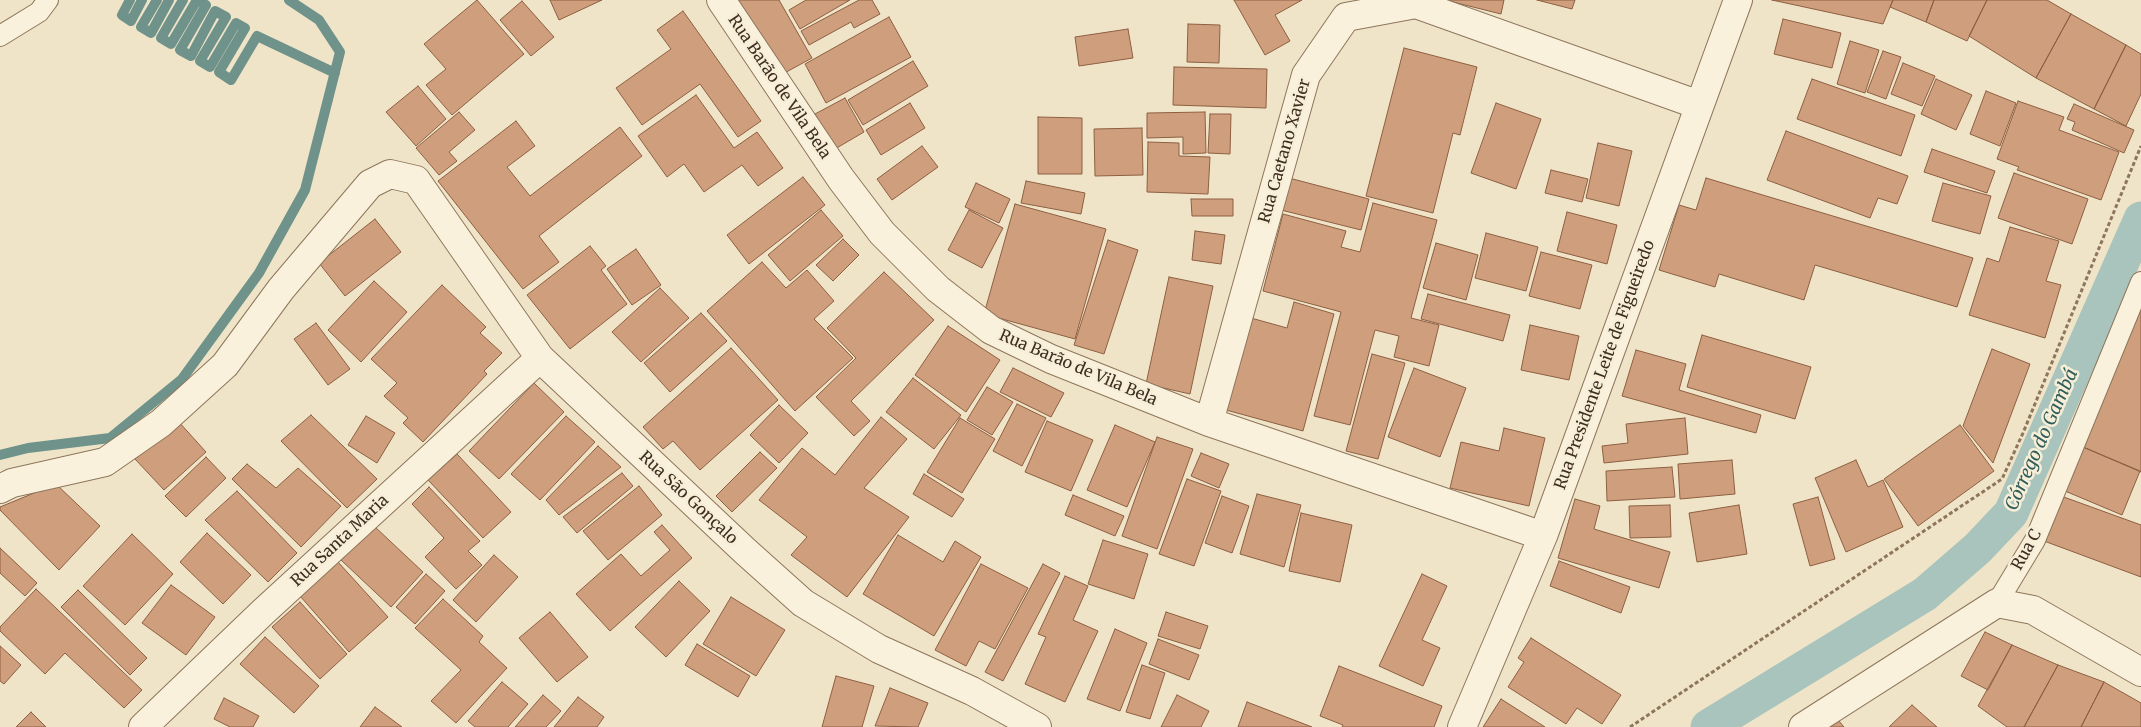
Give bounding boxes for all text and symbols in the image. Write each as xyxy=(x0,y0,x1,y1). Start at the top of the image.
street label: Rua Barão de Vila Bela xyxy=(724,11,834,163)
street label: Rua Caetano Xavier xyxy=(1255,77,1315,225)
street label: Rua Presidente Leite de Figueiredo xyxy=(1551,238,1659,492)
street label: Rua Barão de Vila Bela xyxy=(996,326,1160,410)
water label: Córrego do Gambá xyxy=(2001,366,2083,514)
street label: Rua São Gonçalo xyxy=(635,447,741,549)
street label: Rua Santa Maria xyxy=(287,491,393,591)
street label: Rua C xyxy=(2008,526,2046,574)

